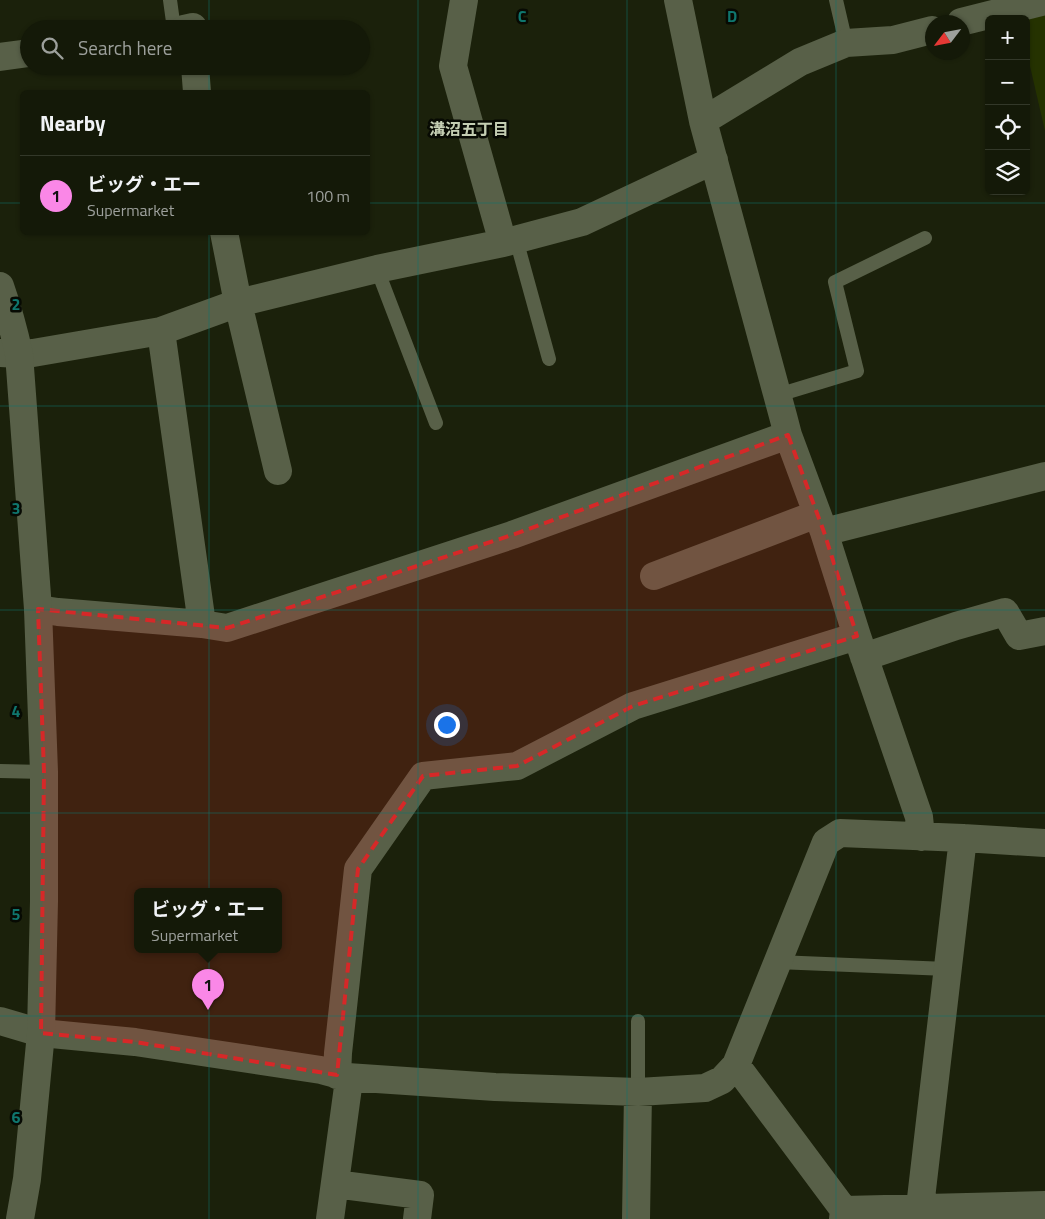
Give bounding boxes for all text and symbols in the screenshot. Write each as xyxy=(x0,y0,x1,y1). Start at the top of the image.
text: C xyxy=(518,4,527,28)
text: D xyxy=(727,4,737,28)
north arrow xyxy=(925,15,970,60)
map controls xyxy=(985,15,1030,195)
button: + xyxy=(985,15,1030,60)
search box xyxy=(20,20,370,75)
text: Search here xyxy=(78,33,172,62)
icon: search xyxy=(38,34,66,62)
button: − xyxy=(985,60,1030,105)
button: locate xyxy=(985,105,1030,150)
text: Nearby xyxy=(40,107,105,139)
district label: 溝沼五丁目 xyxy=(429,117,509,141)
button: layers xyxy=(985,150,1030,195)
text: ビッグ・エー xyxy=(87,169,201,198)
text: 1 xyxy=(52,184,60,208)
text: 100 m xyxy=(306,184,350,208)
text: Supermarket xyxy=(87,198,174,222)
text: 2 xyxy=(12,292,20,316)
text: 3 xyxy=(12,496,20,520)
text: 4 xyxy=(12,699,21,723)
your location xyxy=(434,712,460,738)
popup xyxy=(134,888,282,953)
text: ビッグ・エー xyxy=(151,894,265,923)
text: 5 xyxy=(12,902,21,926)
text: Supermarket xyxy=(151,923,238,947)
pin: 1 xyxy=(192,969,224,1010)
text: 6 xyxy=(12,1105,21,1129)

